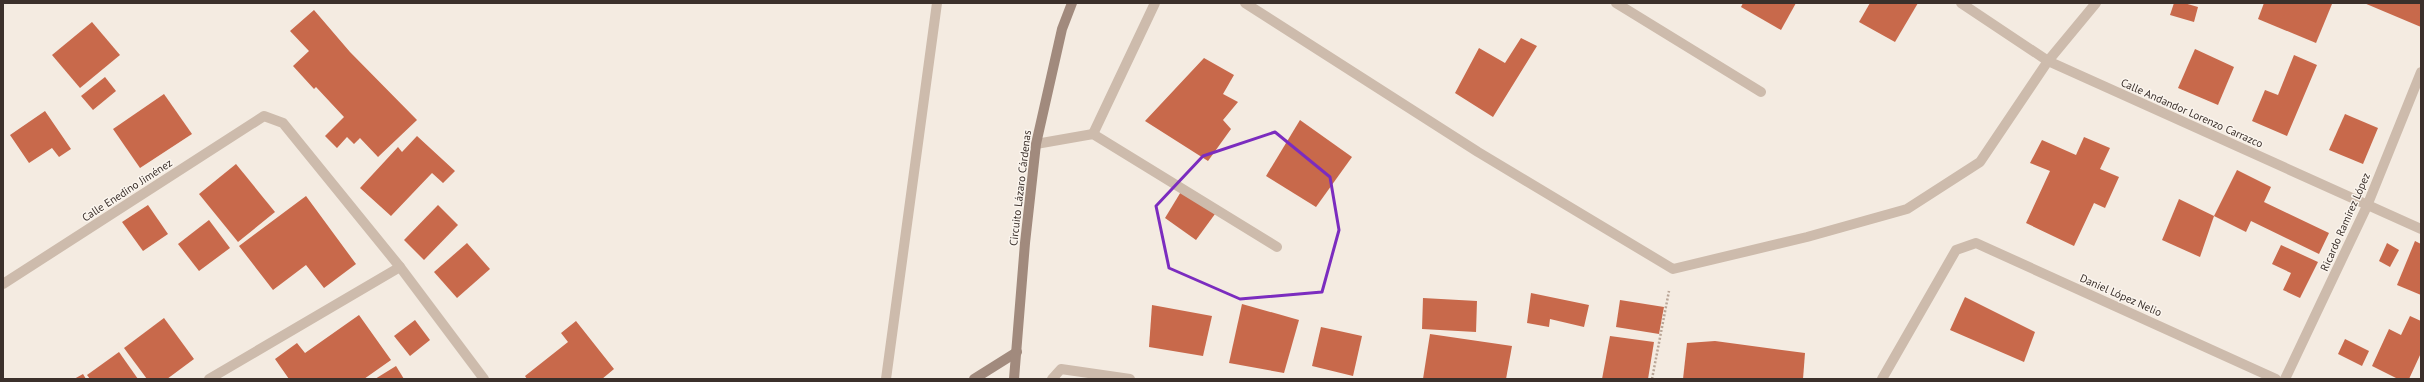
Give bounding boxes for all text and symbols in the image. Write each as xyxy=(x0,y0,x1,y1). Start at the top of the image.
street label: Calle Andandor Lorenzo Carrazco xyxy=(2119,75,2265,151)
street label: Circuito Lázaro Cárdenas xyxy=(1006,129,1034,247)
street label: Calle Enedino Jiménez xyxy=(79,156,175,224)
street label: Ricardo Ramírez López xyxy=(2317,171,2373,273)
street label: Daniel López Nelio xyxy=(2078,271,2164,319)

